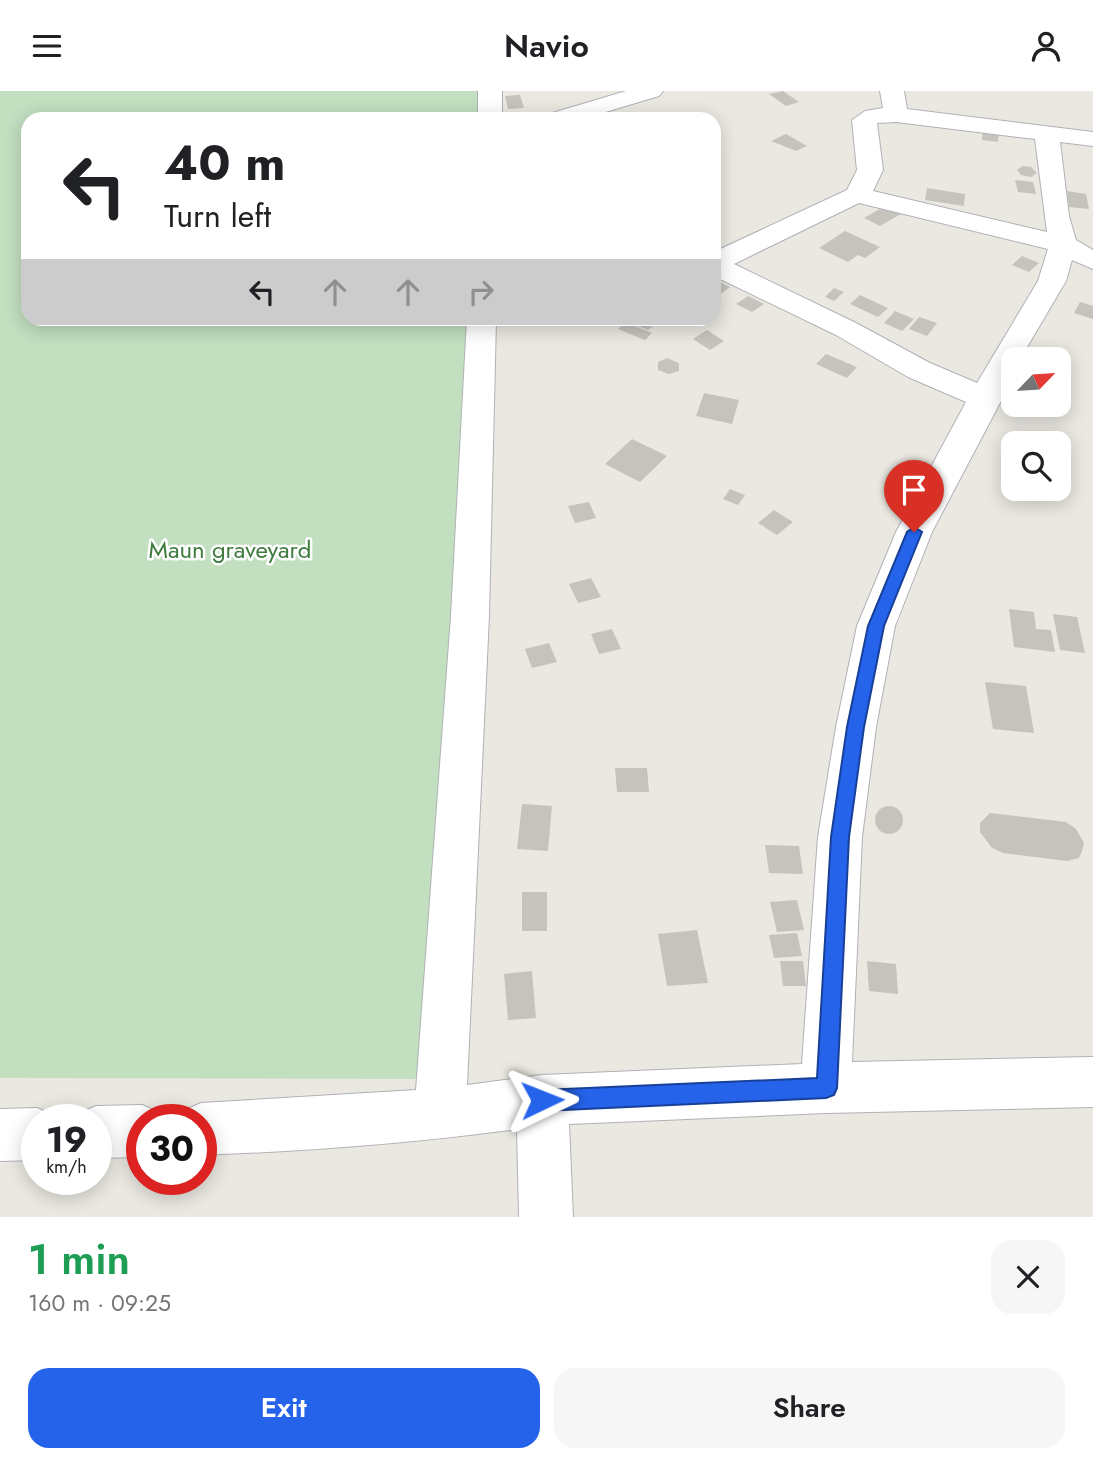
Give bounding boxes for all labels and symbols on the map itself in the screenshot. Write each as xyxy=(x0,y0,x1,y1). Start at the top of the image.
north arrow xyxy=(1001,347,1071,417)
pin xyxy=(884,460,944,532)
park label: Maun graveyard xyxy=(149,532,311,567)
position arrow xyxy=(505,1063,579,1137)
speed limit sign: 30 xyxy=(126,1104,217,1195)

